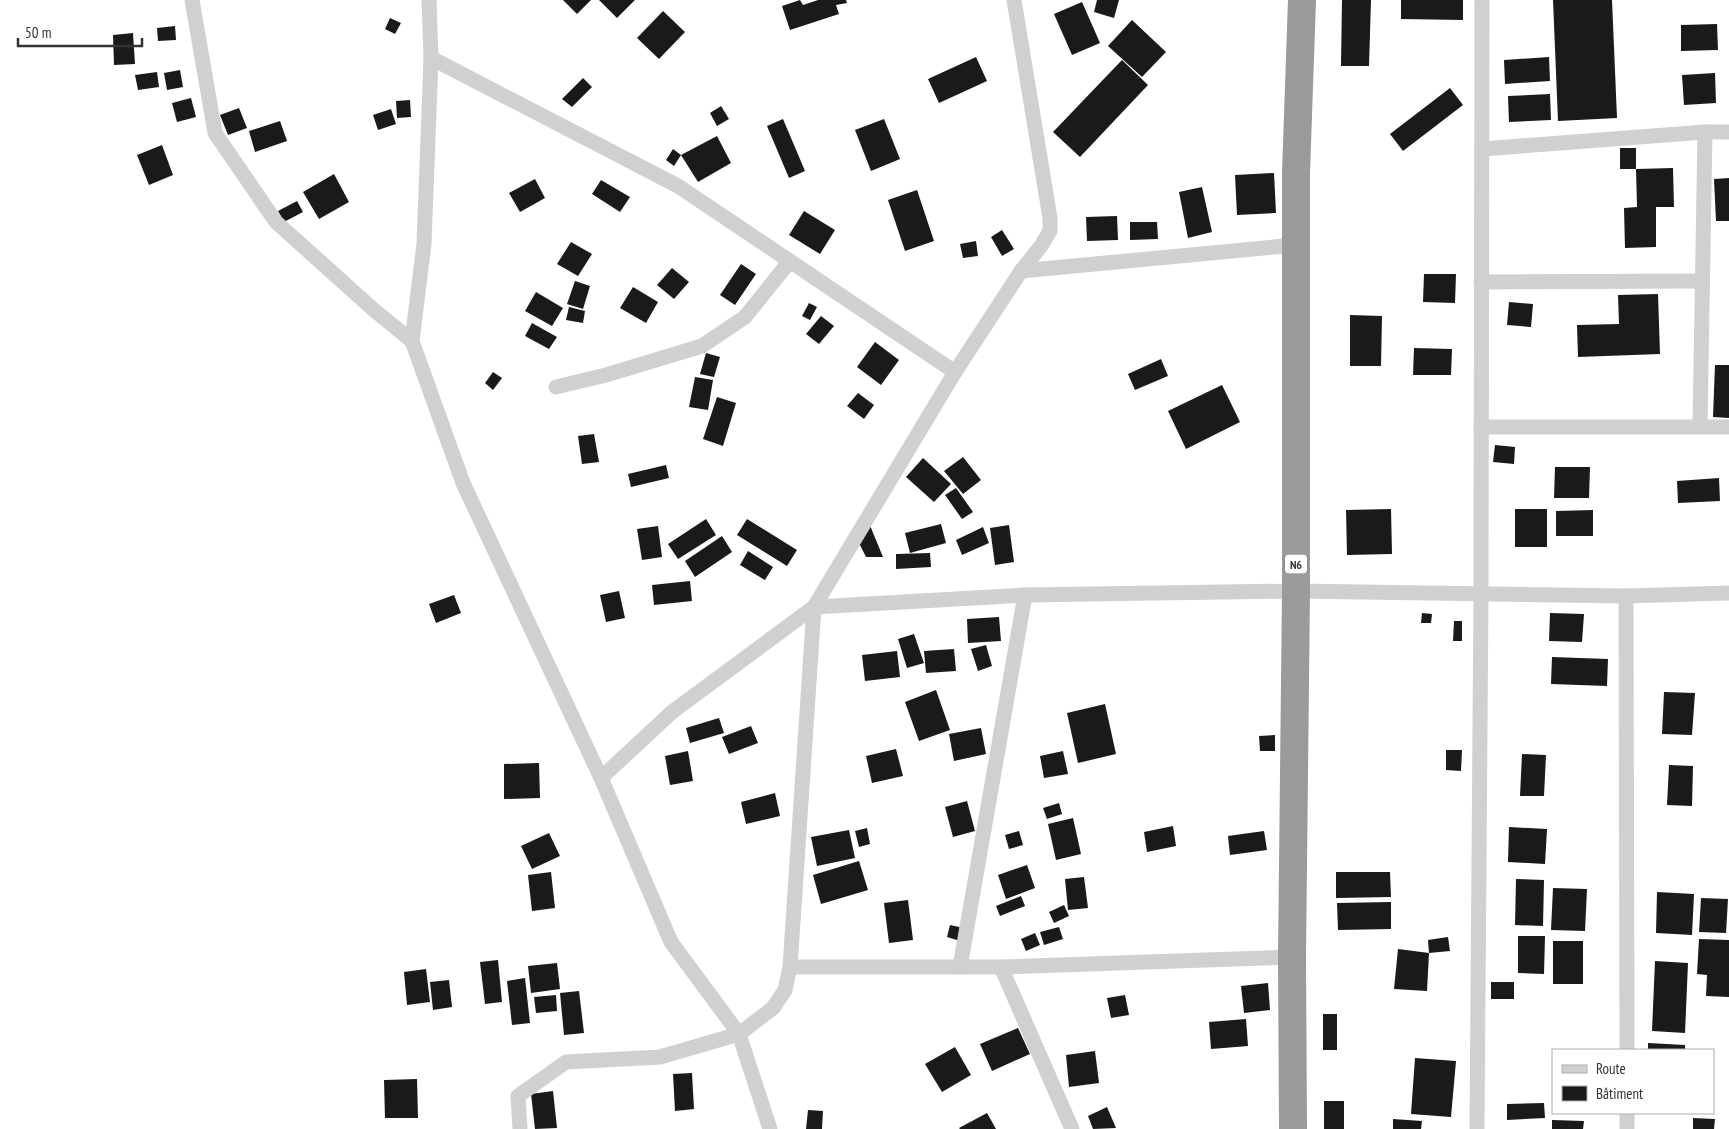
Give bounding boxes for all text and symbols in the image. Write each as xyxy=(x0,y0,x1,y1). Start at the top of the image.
scale bar xyxy=(18,15,141,47)
text: 50 m xyxy=(25,23,51,42)
road number: N6 xyxy=(1285,554,1307,574)
legend xyxy=(1552,1049,1714,1114)
text: Route xyxy=(1596,1059,1626,1078)
text: Bâtiment xyxy=(1596,1084,1643,1103)

